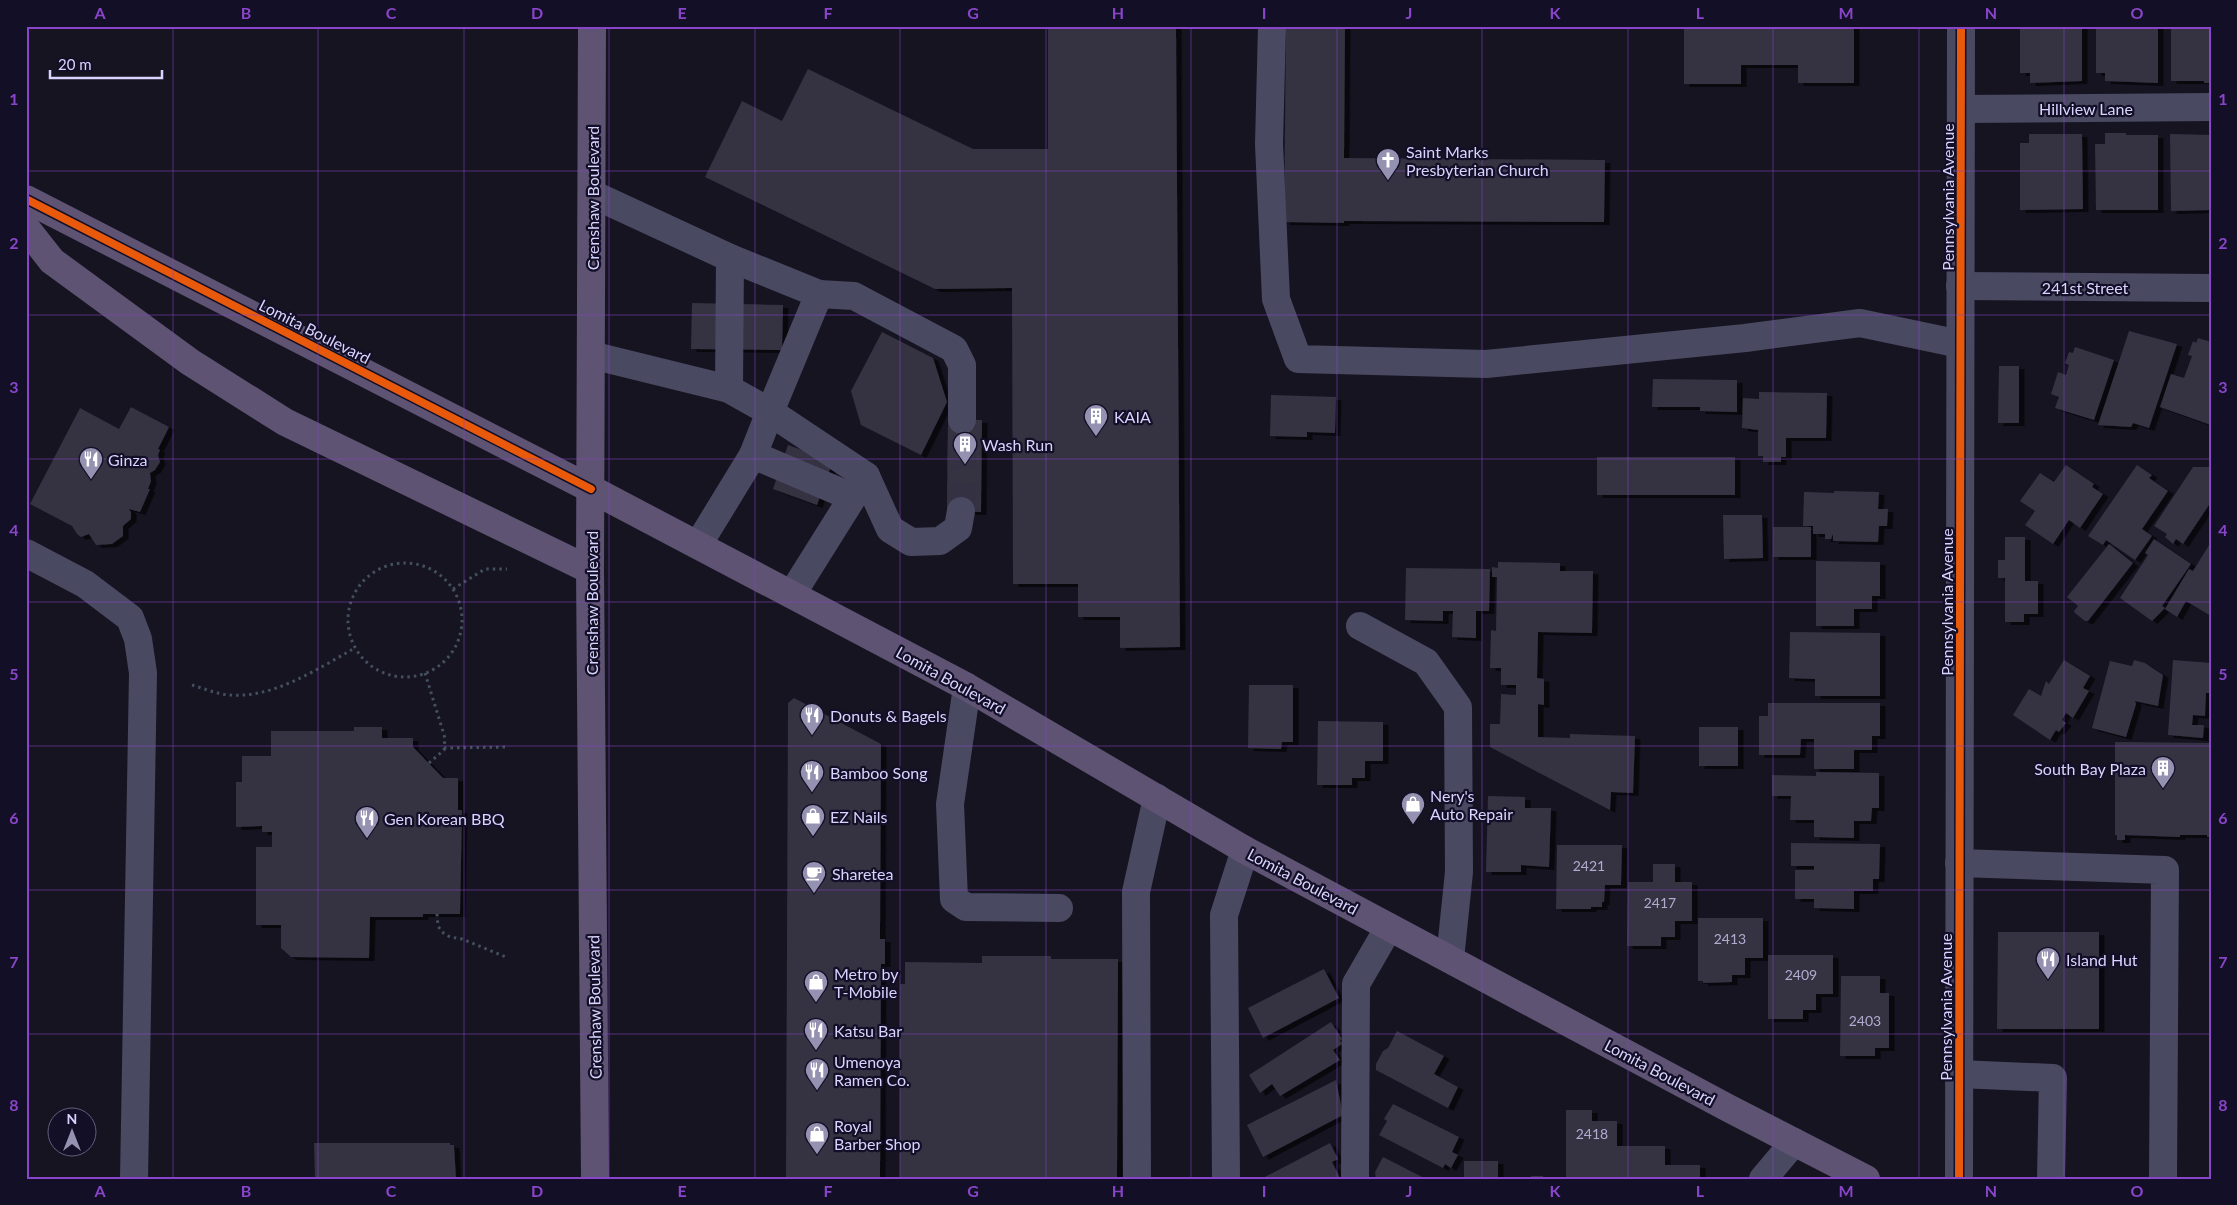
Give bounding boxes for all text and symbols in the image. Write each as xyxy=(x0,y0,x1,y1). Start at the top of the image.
text: A xyxy=(93,3,106,22)
text: B xyxy=(241,3,251,22)
text: C xyxy=(386,3,397,22)
text: D xyxy=(531,3,543,22)
text: E xyxy=(677,3,687,22)
text: F xyxy=(823,3,833,22)
text: G xyxy=(967,3,979,22)
text: H xyxy=(1112,3,1124,22)
text: I xyxy=(1262,3,1266,22)
text: J xyxy=(1406,3,1412,22)
text: K xyxy=(1550,3,1562,22)
text: L xyxy=(1696,3,1705,22)
text: M xyxy=(1838,3,1854,22)
text: N xyxy=(1985,3,1997,22)
text: O xyxy=(2131,3,2144,22)
scale bar xyxy=(50,48,162,80)
text: 20 m xyxy=(58,55,92,73)
text: 1 xyxy=(9,89,19,108)
text: 1 xyxy=(2218,89,2228,108)
street label: Hillview Lane xyxy=(2039,99,2133,118)
street label: Pennsylvania Avenue xyxy=(1938,123,1957,271)
street label: Crenshaw Boulevard xyxy=(583,126,602,270)
place label: Saint Marks Presbyterian Church xyxy=(1406,142,1549,179)
church icon: Saint Marks Presbyterian Church xyxy=(1375,147,1401,181)
text: 2 xyxy=(9,233,19,252)
text: 2 xyxy=(2218,233,2228,252)
street label: 241st Street xyxy=(2042,278,2129,297)
street label: Lomita Boulevard xyxy=(256,295,374,367)
text: 3 xyxy=(9,377,19,396)
text: 3 xyxy=(2218,377,2228,396)
building icon: KAIA xyxy=(1083,403,1109,437)
place label: KAIA xyxy=(1114,407,1151,426)
building icon: Wash Run xyxy=(952,431,978,465)
place label: Wash Run xyxy=(982,435,1053,454)
restaurant icon: Ginza xyxy=(78,446,104,480)
place label: Ginza xyxy=(108,450,148,469)
text: 4 xyxy=(9,520,19,539)
text: 4 xyxy=(2218,520,2228,539)
street label: Pennsylvania Avenue xyxy=(1937,528,1956,676)
street label: Crenshaw Boulevard xyxy=(582,531,601,675)
street label: Lomita Boulevard xyxy=(893,642,1009,718)
text: 5 xyxy=(9,664,19,683)
text: 5 xyxy=(2218,664,2228,683)
restaurant icon: Donuts & Bagels xyxy=(799,702,825,736)
place label: Donuts & Bagels xyxy=(830,706,947,725)
building icon: South Bay Plaza xyxy=(2150,755,2176,789)
restaurant icon: Bamboo Song xyxy=(799,759,825,793)
place label: South Bay Plaza xyxy=(2034,759,2146,778)
place label: Bamboo Song xyxy=(830,763,927,782)
place label: Nery's Auto Repair xyxy=(1430,786,1513,823)
shop icon: Nery's Auto Repair xyxy=(1400,791,1426,825)
shop icon: EZ Nails xyxy=(800,803,826,837)
restaurant icon: Gen Korean BBQ xyxy=(354,805,380,839)
place label: EZ Nails xyxy=(830,807,888,826)
text: 6 xyxy=(9,808,19,827)
text: 6 xyxy=(2218,808,2228,827)
place label: Gen Korean BBQ xyxy=(384,809,505,828)
street label: Lomita Boulevard xyxy=(1245,844,1361,918)
house number: 2421 xyxy=(1573,857,1605,874)
cafe icon: Sharetea xyxy=(801,860,827,894)
place label: Sharetea xyxy=(832,864,893,883)
house number: 2417 xyxy=(1644,894,1676,911)
house number: 2413 xyxy=(1714,930,1746,947)
street label: Pennsylvania Avenue xyxy=(1936,933,1955,1081)
street label: Crenshaw Boulevard xyxy=(583,935,605,1079)
restaurant icon: Island Hut xyxy=(2035,946,2061,980)
place label: Island Hut xyxy=(2066,950,2138,969)
text: 7 xyxy=(9,952,19,971)
text: 7 xyxy=(2218,952,2228,971)
place label: Metro by T-Mobile xyxy=(834,964,899,1001)
house number: 2409 xyxy=(1785,966,1817,983)
shop icon: Metro by T-Mobile xyxy=(803,969,829,1003)
house number: 2403 xyxy=(1849,1012,1881,1029)
restaurant icon: Katsu Bar xyxy=(803,1017,829,1051)
place label: Katsu Bar xyxy=(834,1021,902,1040)
street label: Lomita Boulevard xyxy=(1602,1035,1718,1109)
place label: Umenoya Ramen Co. xyxy=(834,1052,910,1089)
restaurant icon: Umenoya Ramen Co. xyxy=(804,1057,830,1091)
text: 8 xyxy=(9,1095,19,1114)
text: 8 xyxy=(2218,1095,2228,1114)
north arrow xyxy=(48,1108,98,1158)
text: N xyxy=(67,1110,77,1127)
place label: Royal Barber Shop xyxy=(834,1116,921,1153)
shop icon: Royal Barber Shop xyxy=(804,1121,830,1155)
house number: 2418 xyxy=(1576,1125,1608,1142)
text: A xyxy=(93,1181,106,1200)
text: B xyxy=(241,1181,251,1200)
text: C xyxy=(386,1181,397,1200)
text: D xyxy=(531,1181,543,1200)
text: E xyxy=(677,1181,687,1200)
text: F xyxy=(823,1181,833,1200)
text: G xyxy=(967,1181,979,1200)
text: H xyxy=(1112,1181,1124,1200)
text: I xyxy=(1262,1181,1266,1200)
text: J xyxy=(1406,1181,1412,1200)
text: K xyxy=(1550,1181,1562,1200)
text: L xyxy=(1696,1181,1705,1200)
text: M xyxy=(1838,1181,1854,1200)
text: N xyxy=(1985,1181,1997,1200)
text: O xyxy=(2131,1181,2144,1200)

